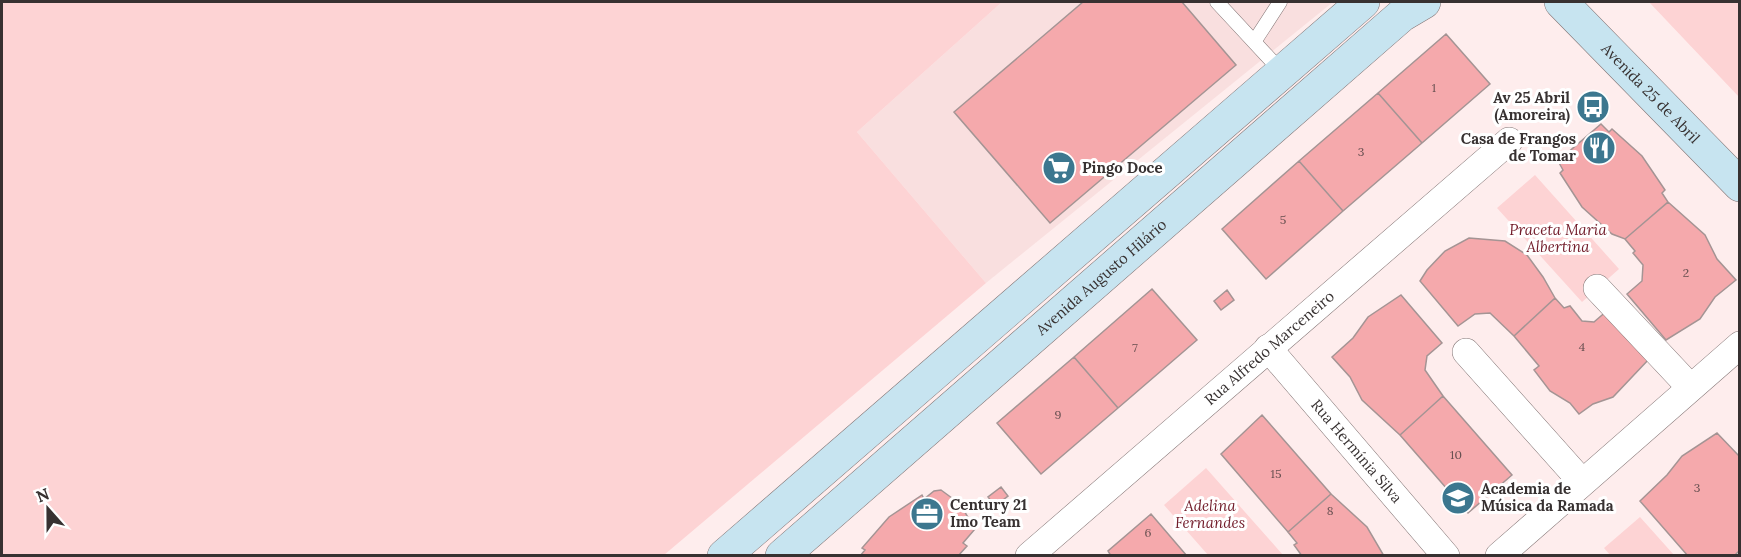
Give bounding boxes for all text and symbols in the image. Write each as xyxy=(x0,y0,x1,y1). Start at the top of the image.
street label: Avenida 25 de Abril xyxy=(1597,38,1704,147)
house number: 1 xyxy=(1432,80,1436,95)
place label: Av 25 Abril (Amoreira) xyxy=(1493,88,1571,125)
bus stop icon: Av 25 Abril (Amoreira) xyxy=(1575,89,1611,125)
place label: Casa de Frangos de Tomar xyxy=(1461,129,1577,165)
restaurant icon: Casa de Frangos de Tomar xyxy=(1581,130,1617,166)
house number: 3 xyxy=(1358,144,1365,159)
supermarket icon: Pingo Doce xyxy=(1041,150,1077,186)
place label: Pingo Doce xyxy=(1082,158,1162,177)
house number: 5 xyxy=(1280,212,1286,227)
street label: Avenida Augusto Hilário xyxy=(1031,215,1170,340)
park label: Praceta Maria Albertina xyxy=(1509,220,1607,256)
house number: 2 xyxy=(1683,265,1689,280)
street label: Rua Alfredo Marceneiro xyxy=(1200,286,1338,409)
house number: 4 xyxy=(1579,339,1586,354)
house number: 7 xyxy=(1132,340,1138,355)
street label: Rua Hermínia Silva xyxy=(1307,395,1407,507)
house number: 9 xyxy=(1055,407,1062,422)
house number: 10 xyxy=(1450,447,1462,462)
house number: 15 xyxy=(1271,466,1281,481)
north arrow xyxy=(18,479,78,539)
place label: Academia de Música da Ramada xyxy=(1481,479,1614,515)
school or university icon: Academia de Música da Ramada xyxy=(1440,480,1476,516)
house number: 3 xyxy=(1694,480,1701,495)
text: N xyxy=(33,483,52,507)
place label: Century 21 Imo Team xyxy=(950,495,1027,531)
office icon: Century 21 Imo Team xyxy=(909,496,945,532)
park label: Adelina Fernandes xyxy=(1175,496,1245,532)
house number: 8 xyxy=(1327,503,1334,518)
house number: 6 xyxy=(1145,525,1152,540)

